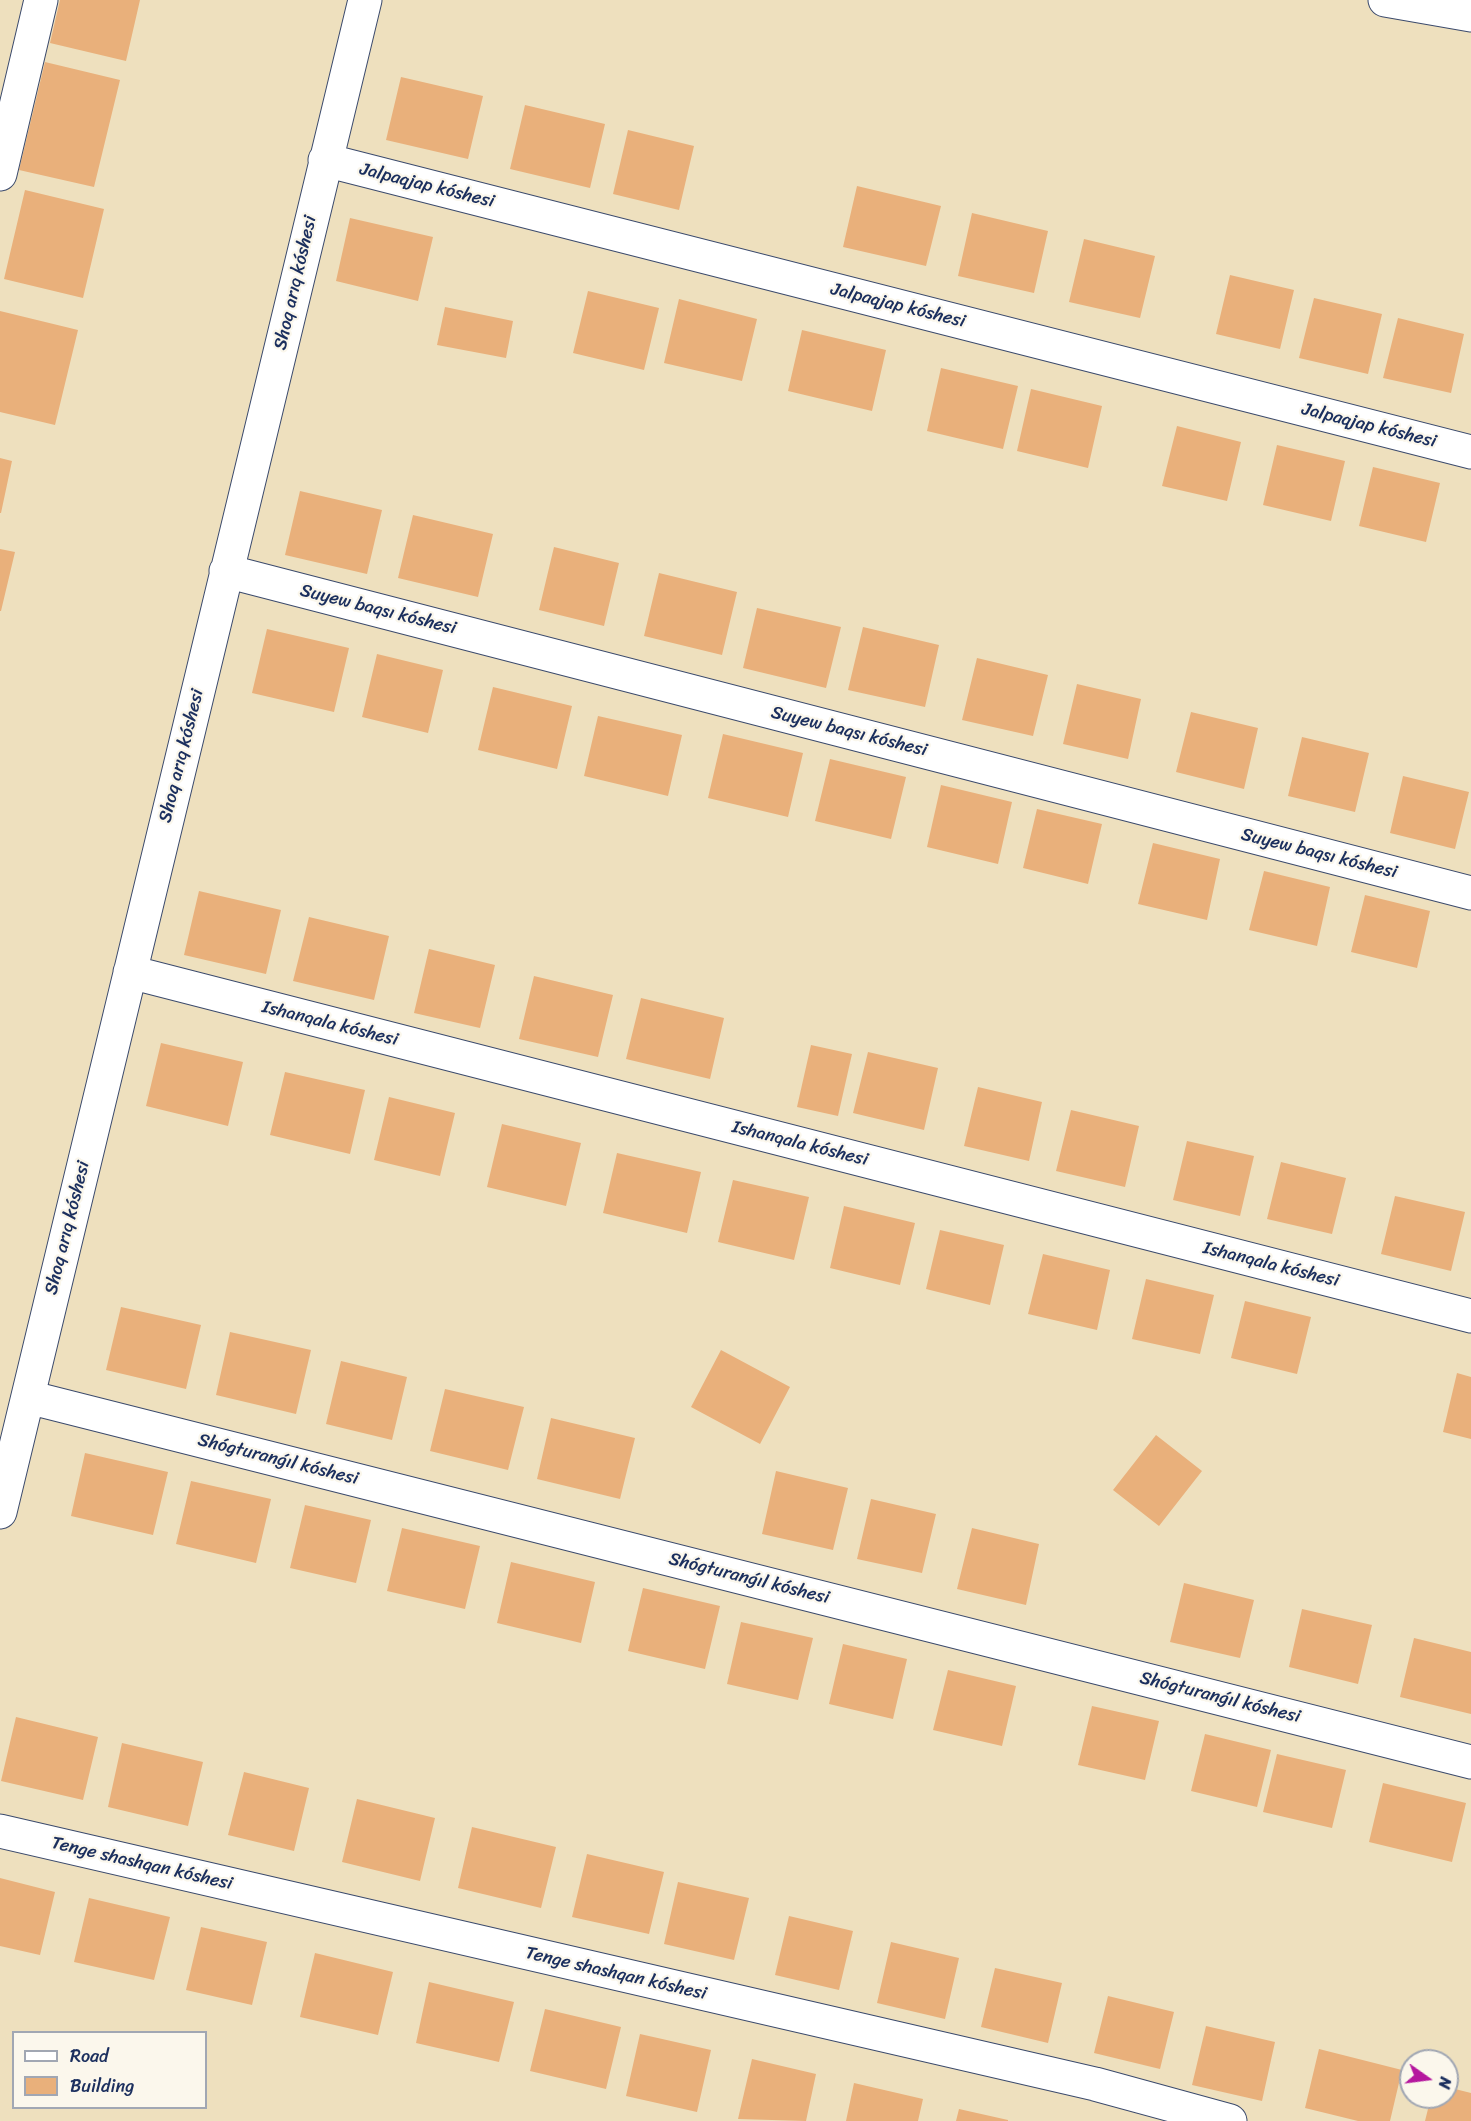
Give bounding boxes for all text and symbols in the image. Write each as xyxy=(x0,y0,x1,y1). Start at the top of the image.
street label: Jalpaqjap kóshesi xyxy=(357,159,497,213)
street label: Shoq arıq kóshesi xyxy=(270,214,322,352)
street label: Jalpaqjap kóshesi xyxy=(828,279,968,333)
street label: Jalpaqjap kóshesi xyxy=(1299,399,1439,453)
street label: Suyew baqsı kóshesi xyxy=(298,580,458,640)
street label: Shoq arıq kóshesi xyxy=(155,687,209,825)
street label: Suyew baqsı kóshesi xyxy=(769,702,929,762)
street label: Suyew baqsı kóshesi xyxy=(1239,824,1399,884)
street label: Ishanqala kóshesi xyxy=(260,997,400,1051)
street label: Ishanqala kóshesi xyxy=(730,1117,870,1171)
street label: Shoq arıq kóshesi xyxy=(41,1159,95,1297)
street label: Ishanqala kóshesi xyxy=(1201,1238,1341,1292)
street label: Shógturanǵıl kóshesi xyxy=(195,1430,361,1490)
street label: Shógturanǵıl kóshesi xyxy=(666,1549,832,1609)
street label: Shógturanǵıl kóshesi xyxy=(1137,1668,1303,1728)
street label: Tenge shashqan kóshesi xyxy=(49,1833,235,1895)
street label: Tenge shashqan kóshesi xyxy=(523,1943,709,2005)
legend xyxy=(12,2031,207,2109)
text: Road xyxy=(70,2040,109,2072)
north arrow xyxy=(1399,2049,1459,2109)
text: Building xyxy=(70,2070,134,2102)
text: N xyxy=(1430,2074,1460,2092)

